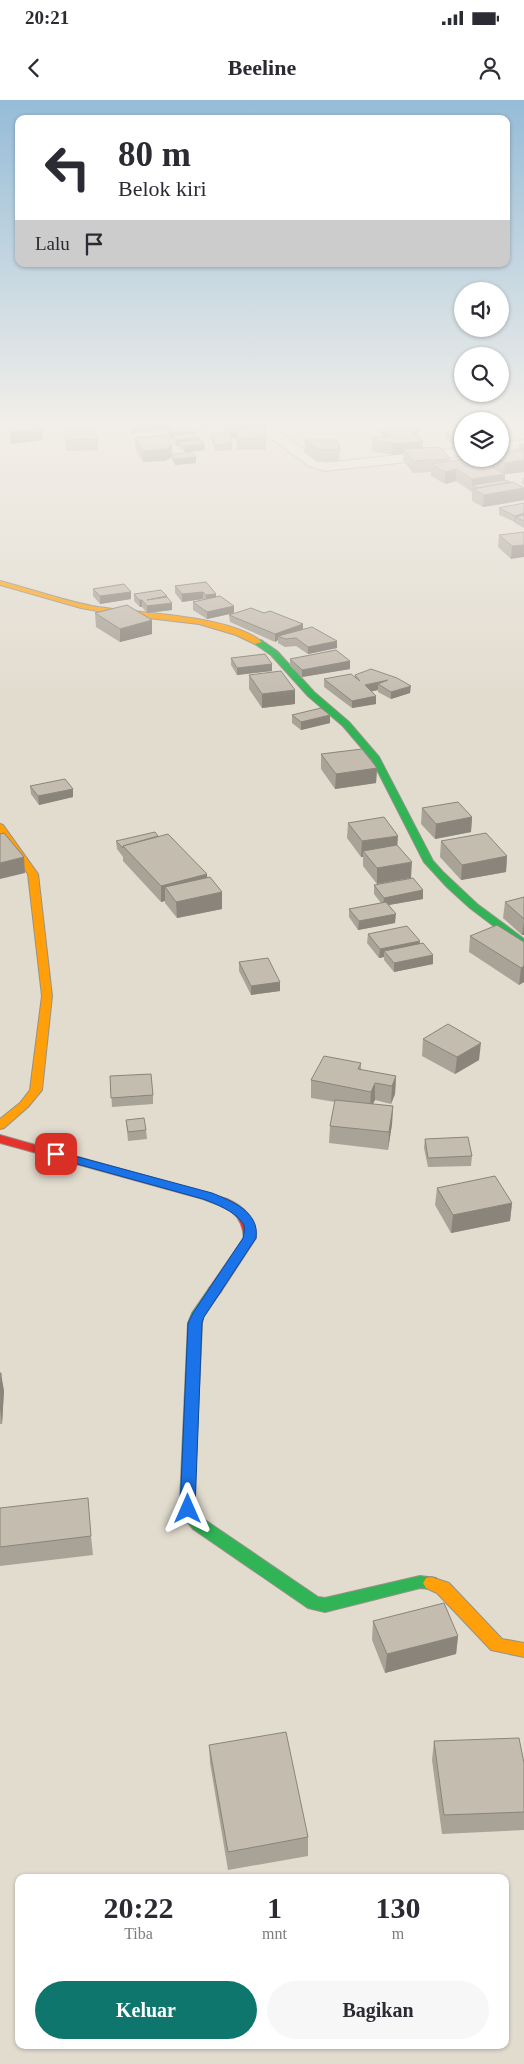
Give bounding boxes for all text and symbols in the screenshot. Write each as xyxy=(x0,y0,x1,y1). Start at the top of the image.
text: 20:21 xyxy=(25,7,69,28)
icon: back xyxy=(20,54,48,82)
icon: person xyxy=(476,54,504,82)
text: Beeline xyxy=(228,55,296,80)
icon: left xyxy=(35,135,100,200)
text: 80 m xyxy=(118,135,191,174)
text: Belok kiri xyxy=(118,176,207,201)
icon: arrive xyxy=(80,230,108,258)
text: Lalu xyxy=(35,233,70,254)
map controls xyxy=(454,282,509,467)
button: sound xyxy=(454,282,509,337)
button: search xyxy=(454,347,509,402)
button: layers xyxy=(454,412,509,467)
pin xyxy=(35,1133,77,1175)
icon: arrive xyxy=(42,1140,70,1168)
position arrow xyxy=(161,1482,213,1534)
text: 20:22 xyxy=(104,1891,174,1924)
text: 1 xyxy=(267,1891,282,1924)
text: 130 xyxy=(375,1891,420,1924)
text: Tiba xyxy=(124,1925,153,1942)
text: mnt xyxy=(262,1925,287,1942)
text: m xyxy=(392,1925,404,1942)
button: Keluar xyxy=(35,1981,257,2039)
button: Bagikan xyxy=(267,1981,489,2039)

